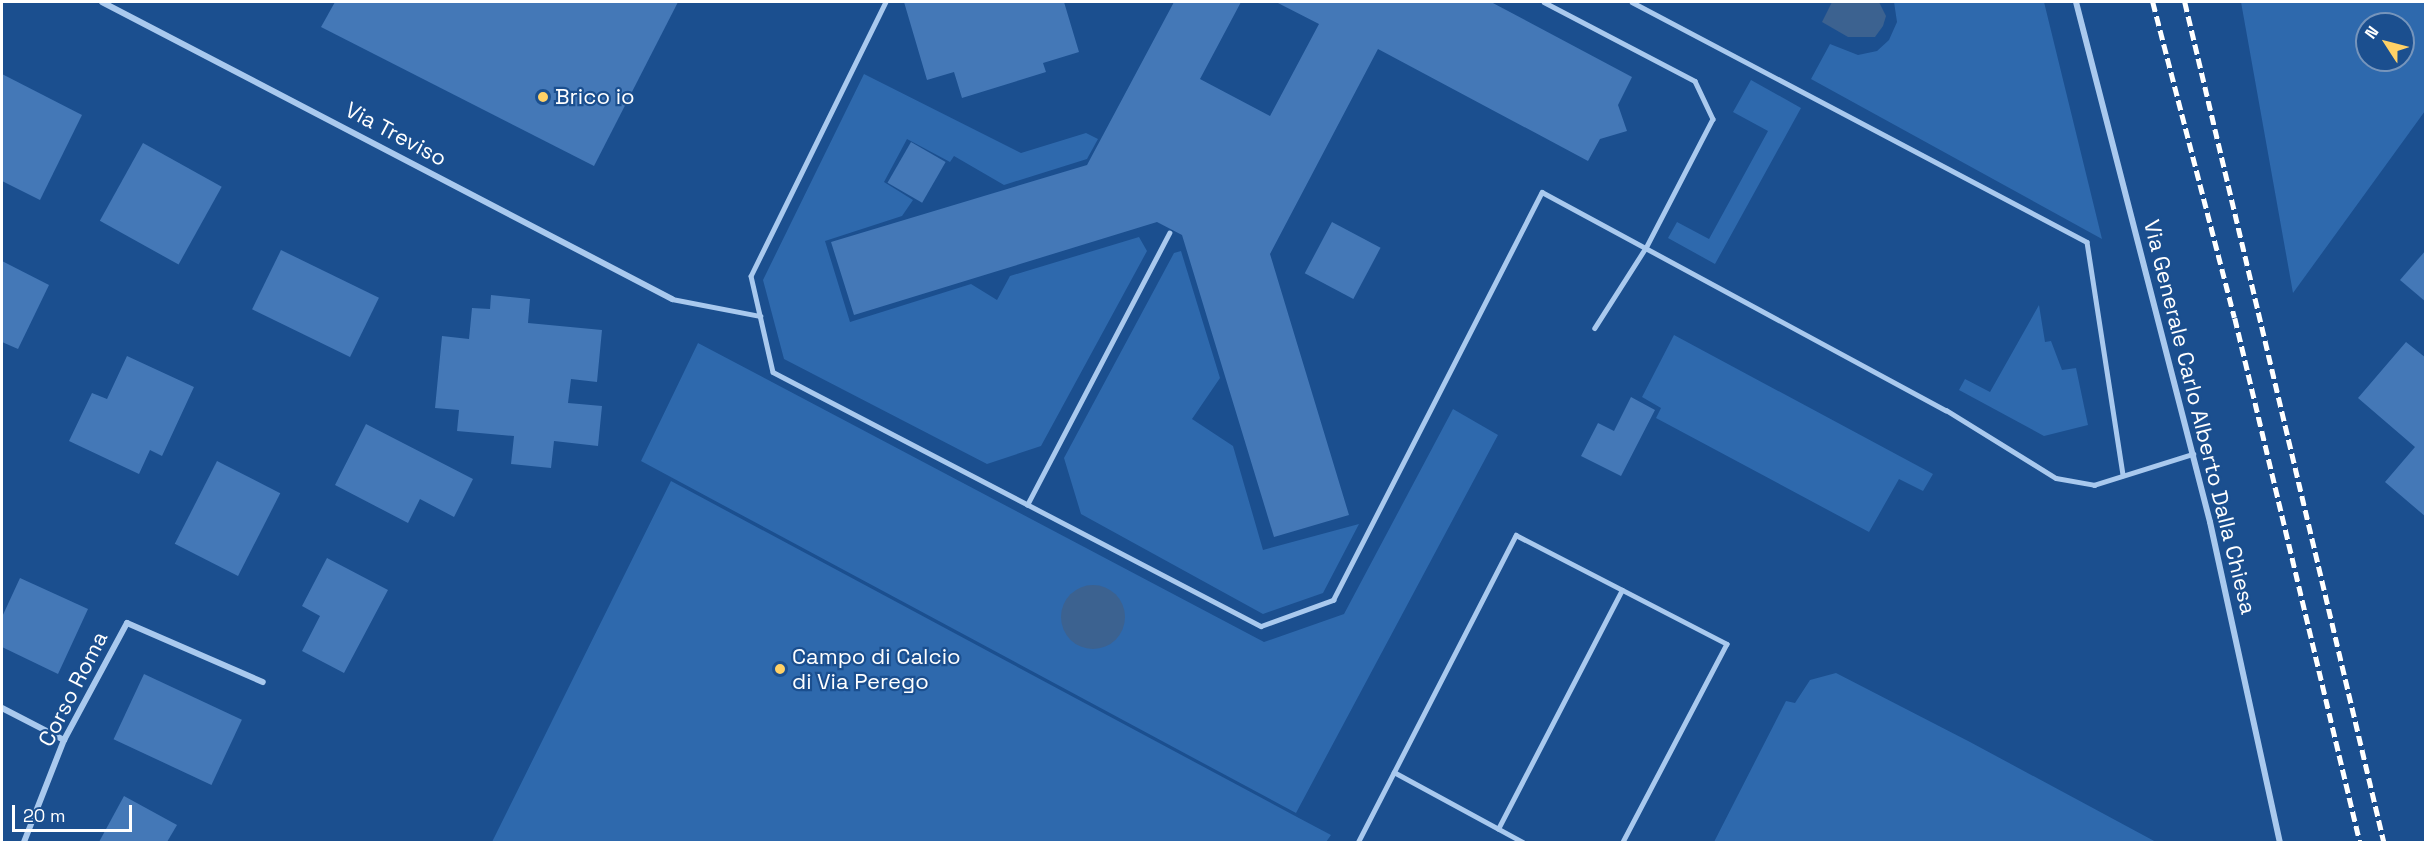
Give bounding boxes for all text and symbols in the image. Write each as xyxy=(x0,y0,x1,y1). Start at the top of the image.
north arrow xyxy=(2355,12,2415,72)
text: N xyxy=(2360,22,2383,43)
place label: Brico io xyxy=(555,84,635,110)
marker: Brico io xyxy=(536,90,550,104)
street label: Via Treviso xyxy=(341,96,451,172)
street label: Via Generale Carlo Alberto Dalla Chiesa xyxy=(2138,217,2262,617)
street label: Corso Roma xyxy=(33,627,113,751)
place label: Campo di Calcio di Via Perego xyxy=(792,643,961,694)
marker: Campo di Calcio di Via Perego xyxy=(773,662,787,676)
scale bar xyxy=(15,793,135,831)
text: 20 m xyxy=(23,804,66,827)

